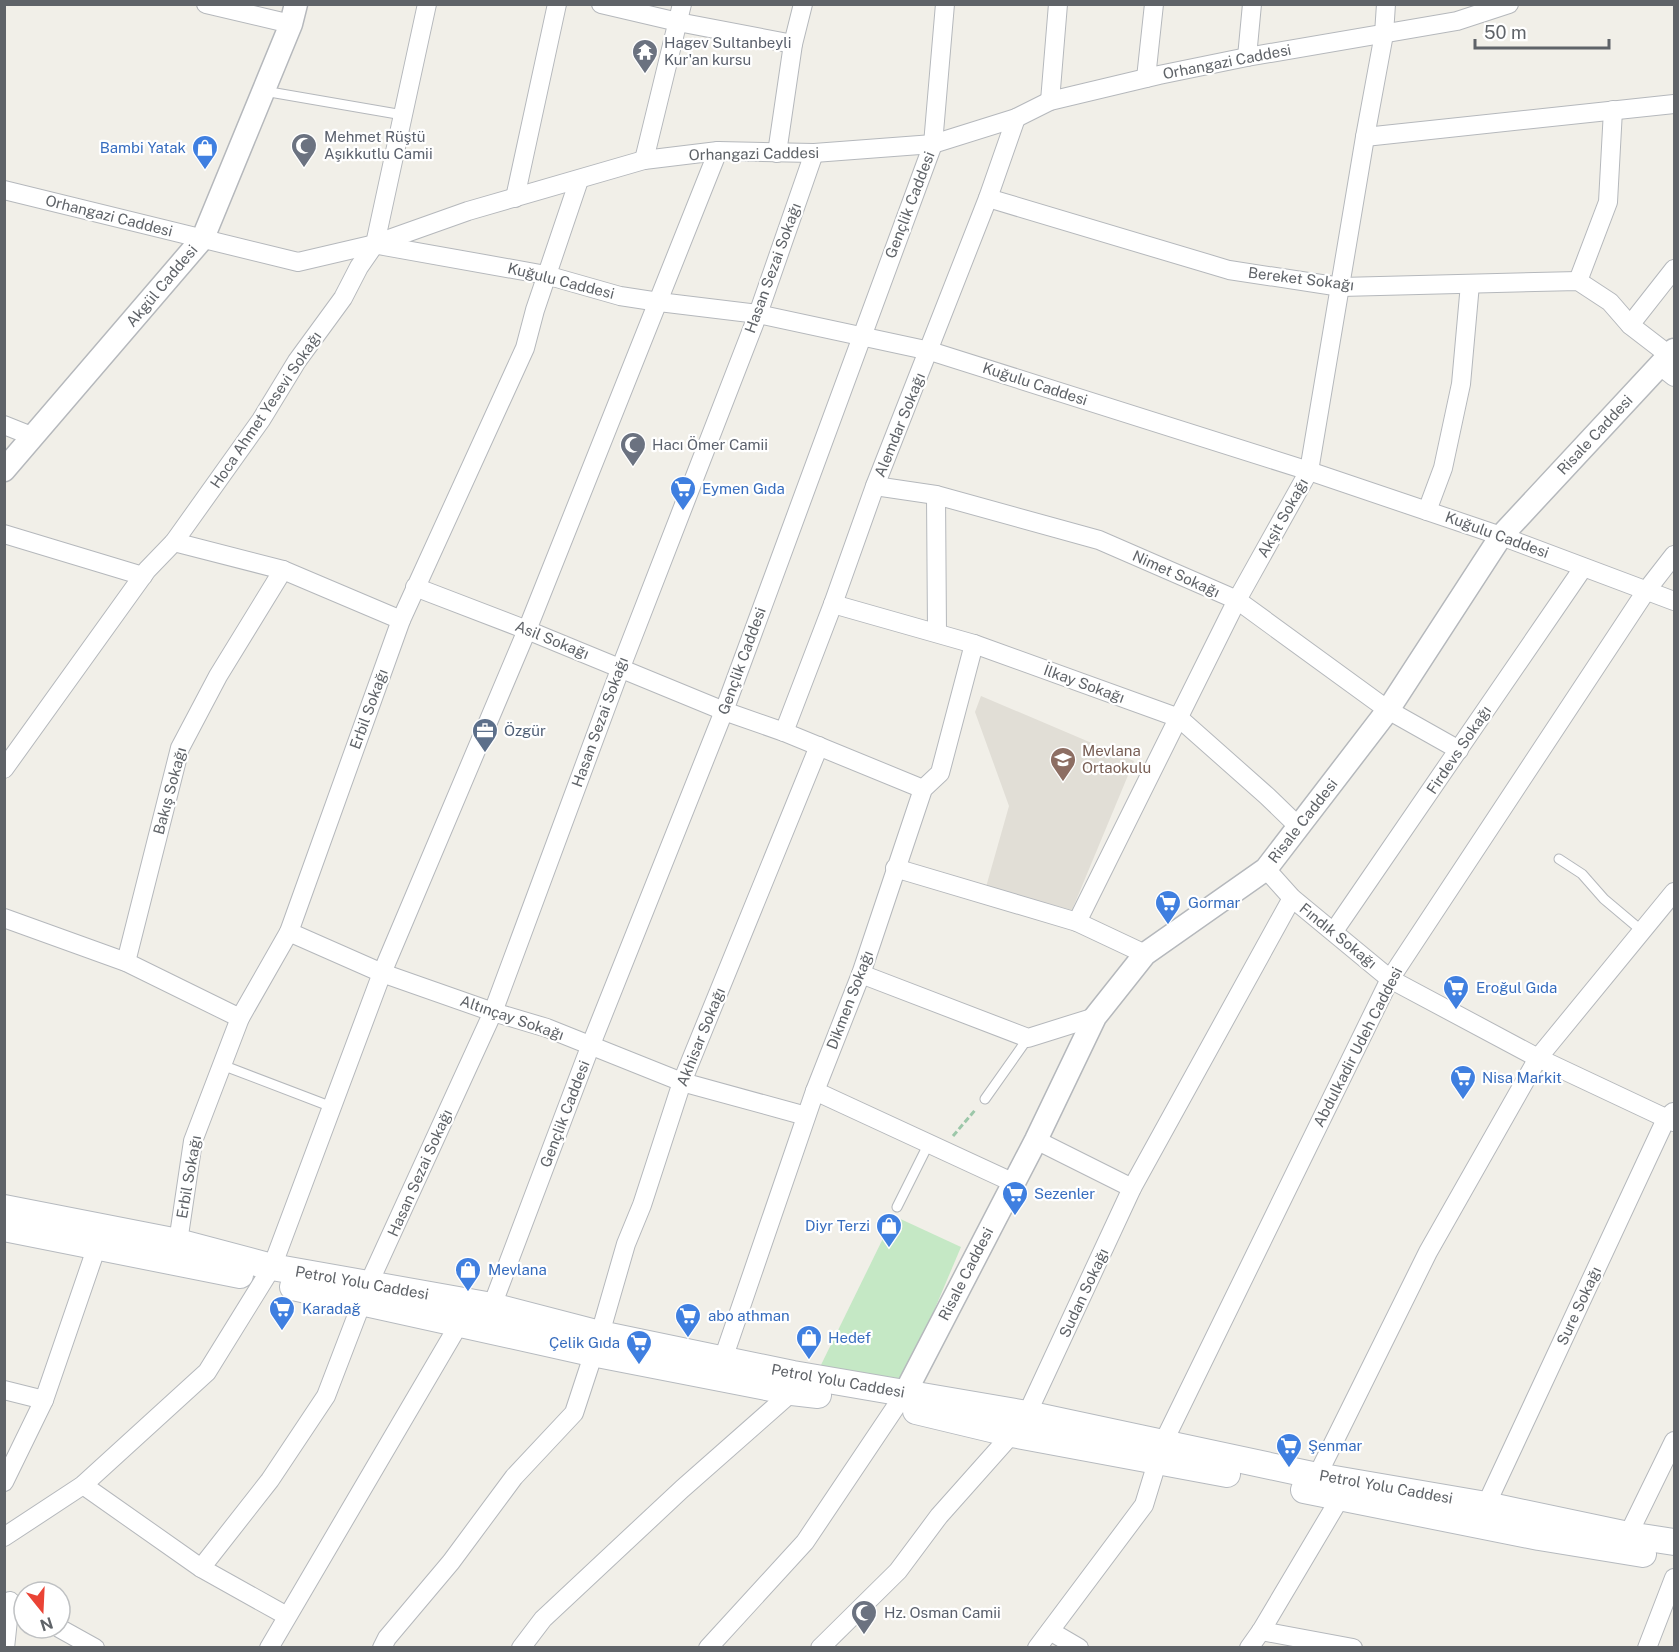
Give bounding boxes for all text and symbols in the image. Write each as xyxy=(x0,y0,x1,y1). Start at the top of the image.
scale bar xyxy=(1475,12,1608,50)
text: 50 m xyxy=(1484,22,1527,43)
place label: Hagev Sultanbeyli Kur'an kursu xyxy=(664,34,791,68)
temple icon: Hagev Sultanbeyli Kur'an kursu xyxy=(630,37,660,75)
street label: Orhangazi Caddesi xyxy=(1161,41,1293,82)
place label: Mehmet Rüştü Aşıkkutlu Camii xyxy=(324,128,433,162)
mosque icon: Mehmet Rüştü Aşıkkutlu Camii xyxy=(289,131,319,169)
shop icon: Bambi Yatak xyxy=(190,133,220,171)
place label: Bambi Yatak xyxy=(100,139,186,156)
street label: Orhangazi Caddesi xyxy=(689,144,819,163)
street label: Gençlik Caddesi xyxy=(881,149,938,261)
street label: Orhangazi Caddesi xyxy=(44,191,174,240)
street label: Hasan Sezai Sokağı xyxy=(741,200,804,335)
street label: Akgül Caddesi xyxy=(123,242,201,330)
street label: Kuğulu Caddesi xyxy=(506,259,616,302)
street label: Bereket Sokağı xyxy=(1247,264,1355,293)
street label: Hoca Ahmet Yesevi Sokağı xyxy=(207,328,324,491)
street label: Kuğulu Caddesi xyxy=(981,359,1090,408)
street label: Alemdar Sokağı xyxy=(871,370,928,479)
street label: Risale Caddesi xyxy=(1554,392,1636,478)
mosque icon: Hacı Ömer Camii xyxy=(618,430,648,468)
place label: Hacı Ömer Camii xyxy=(652,435,768,453)
supermarket icon: Eymen Gıda xyxy=(668,474,698,512)
street label: Akşit Sokağı xyxy=(1254,475,1311,560)
place label: Eymen Gıda xyxy=(702,480,785,497)
street label: Kuğulu Caddesi xyxy=(1443,508,1551,561)
street label: Nimet Sokağı xyxy=(1130,547,1222,600)
street label: Gençlik Caddesi xyxy=(714,605,769,717)
street label: Asil Sokağı xyxy=(513,617,592,662)
street label: Hasan Sezai Sokağı xyxy=(568,654,631,789)
street label: İlkay Sokağı xyxy=(1042,660,1127,706)
street label: Erbil Sokağı xyxy=(346,666,391,751)
street label: Firdevs Sokağı xyxy=(1423,703,1494,797)
office icon: Özgür xyxy=(470,716,500,754)
place label: Özgür xyxy=(504,721,546,739)
place label: Mevlana Ortaokulu xyxy=(1082,742,1151,776)
street label: Bakış Sokağı xyxy=(150,745,189,836)
school or university icon: Mevlana Ortaokulu xyxy=(1048,745,1078,783)
street label: Risale Caddesi xyxy=(1264,775,1341,866)
supermarket icon: Gormar xyxy=(1153,888,1183,926)
place label: Gormar xyxy=(1188,894,1241,911)
street label: Fındık Sokağı xyxy=(1296,899,1380,972)
street label: Dikmen Sokağı xyxy=(823,948,876,1052)
street label: Abdulkadir Udeh Caddesi xyxy=(1310,964,1405,1130)
supermarket icon: Eroğul Gıda xyxy=(1441,973,1471,1011)
place label: Eroğul Gıda xyxy=(1476,979,1557,996)
street label: Akhisar Sokağı xyxy=(673,985,728,1089)
street label: Altınçay Sokağı xyxy=(458,992,566,1043)
street label: Gençlik Caddesi xyxy=(536,1058,593,1170)
supermarket icon: Nisa Markit xyxy=(1448,1063,1478,1101)
place label: Nisa Markit xyxy=(1482,1069,1562,1086)
street label: Hasan Sezai Sokağı xyxy=(384,1107,455,1239)
street label: Erbil Sokağı xyxy=(173,1134,204,1220)
supermarket icon: Sezenler xyxy=(1000,1179,1030,1217)
place label: Sezenler xyxy=(1034,1185,1095,1202)
shop icon: Diyr Terzi xyxy=(874,1211,904,1249)
place label: Diyr Terzi xyxy=(805,1217,870,1234)
street label: Risale Caddesi xyxy=(935,1224,996,1323)
street label: Sudan Sokağı xyxy=(1055,1246,1112,1340)
shop icon: Mevlana xyxy=(453,1255,483,1293)
place label: Mevlana xyxy=(488,1261,547,1278)
street label: Petrol Yolu Caddesi xyxy=(294,1262,430,1303)
street label: Sure Sokağı xyxy=(1553,1264,1604,1348)
supermarket icon: Karadağ xyxy=(267,1294,297,1332)
place label: Karadağ xyxy=(302,1300,361,1317)
supermarket icon: abo athman xyxy=(673,1301,703,1339)
place label: abo athman xyxy=(708,1307,790,1324)
shop icon: Hedef xyxy=(794,1323,824,1361)
supermarket icon: Çelik Gıda xyxy=(624,1328,654,1366)
place label: Hedef xyxy=(828,1329,871,1346)
place label: Çelik Gıda xyxy=(549,1334,620,1351)
street label: Petrol Yolu Caddesi xyxy=(770,1360,906,1401)
supermarket icon: Şenmar xyxy=(1274,1431,1304,1469)
place label: Şenmar xyxy=(1308,1437,1362,1454)
street label: Petrol Yolu Caddesi xyxy=(1318,1466,1454,1507)
north arrow xyxy=(12,1580,72,1640)
mosque icon: Hz. Osman Camii xyxy=(849,1598,879,1636)
place label: Hz. Osman Camii xyxy=(884,1604,1001,1621)
text: N xyxy=(38,1613,55,1635)

